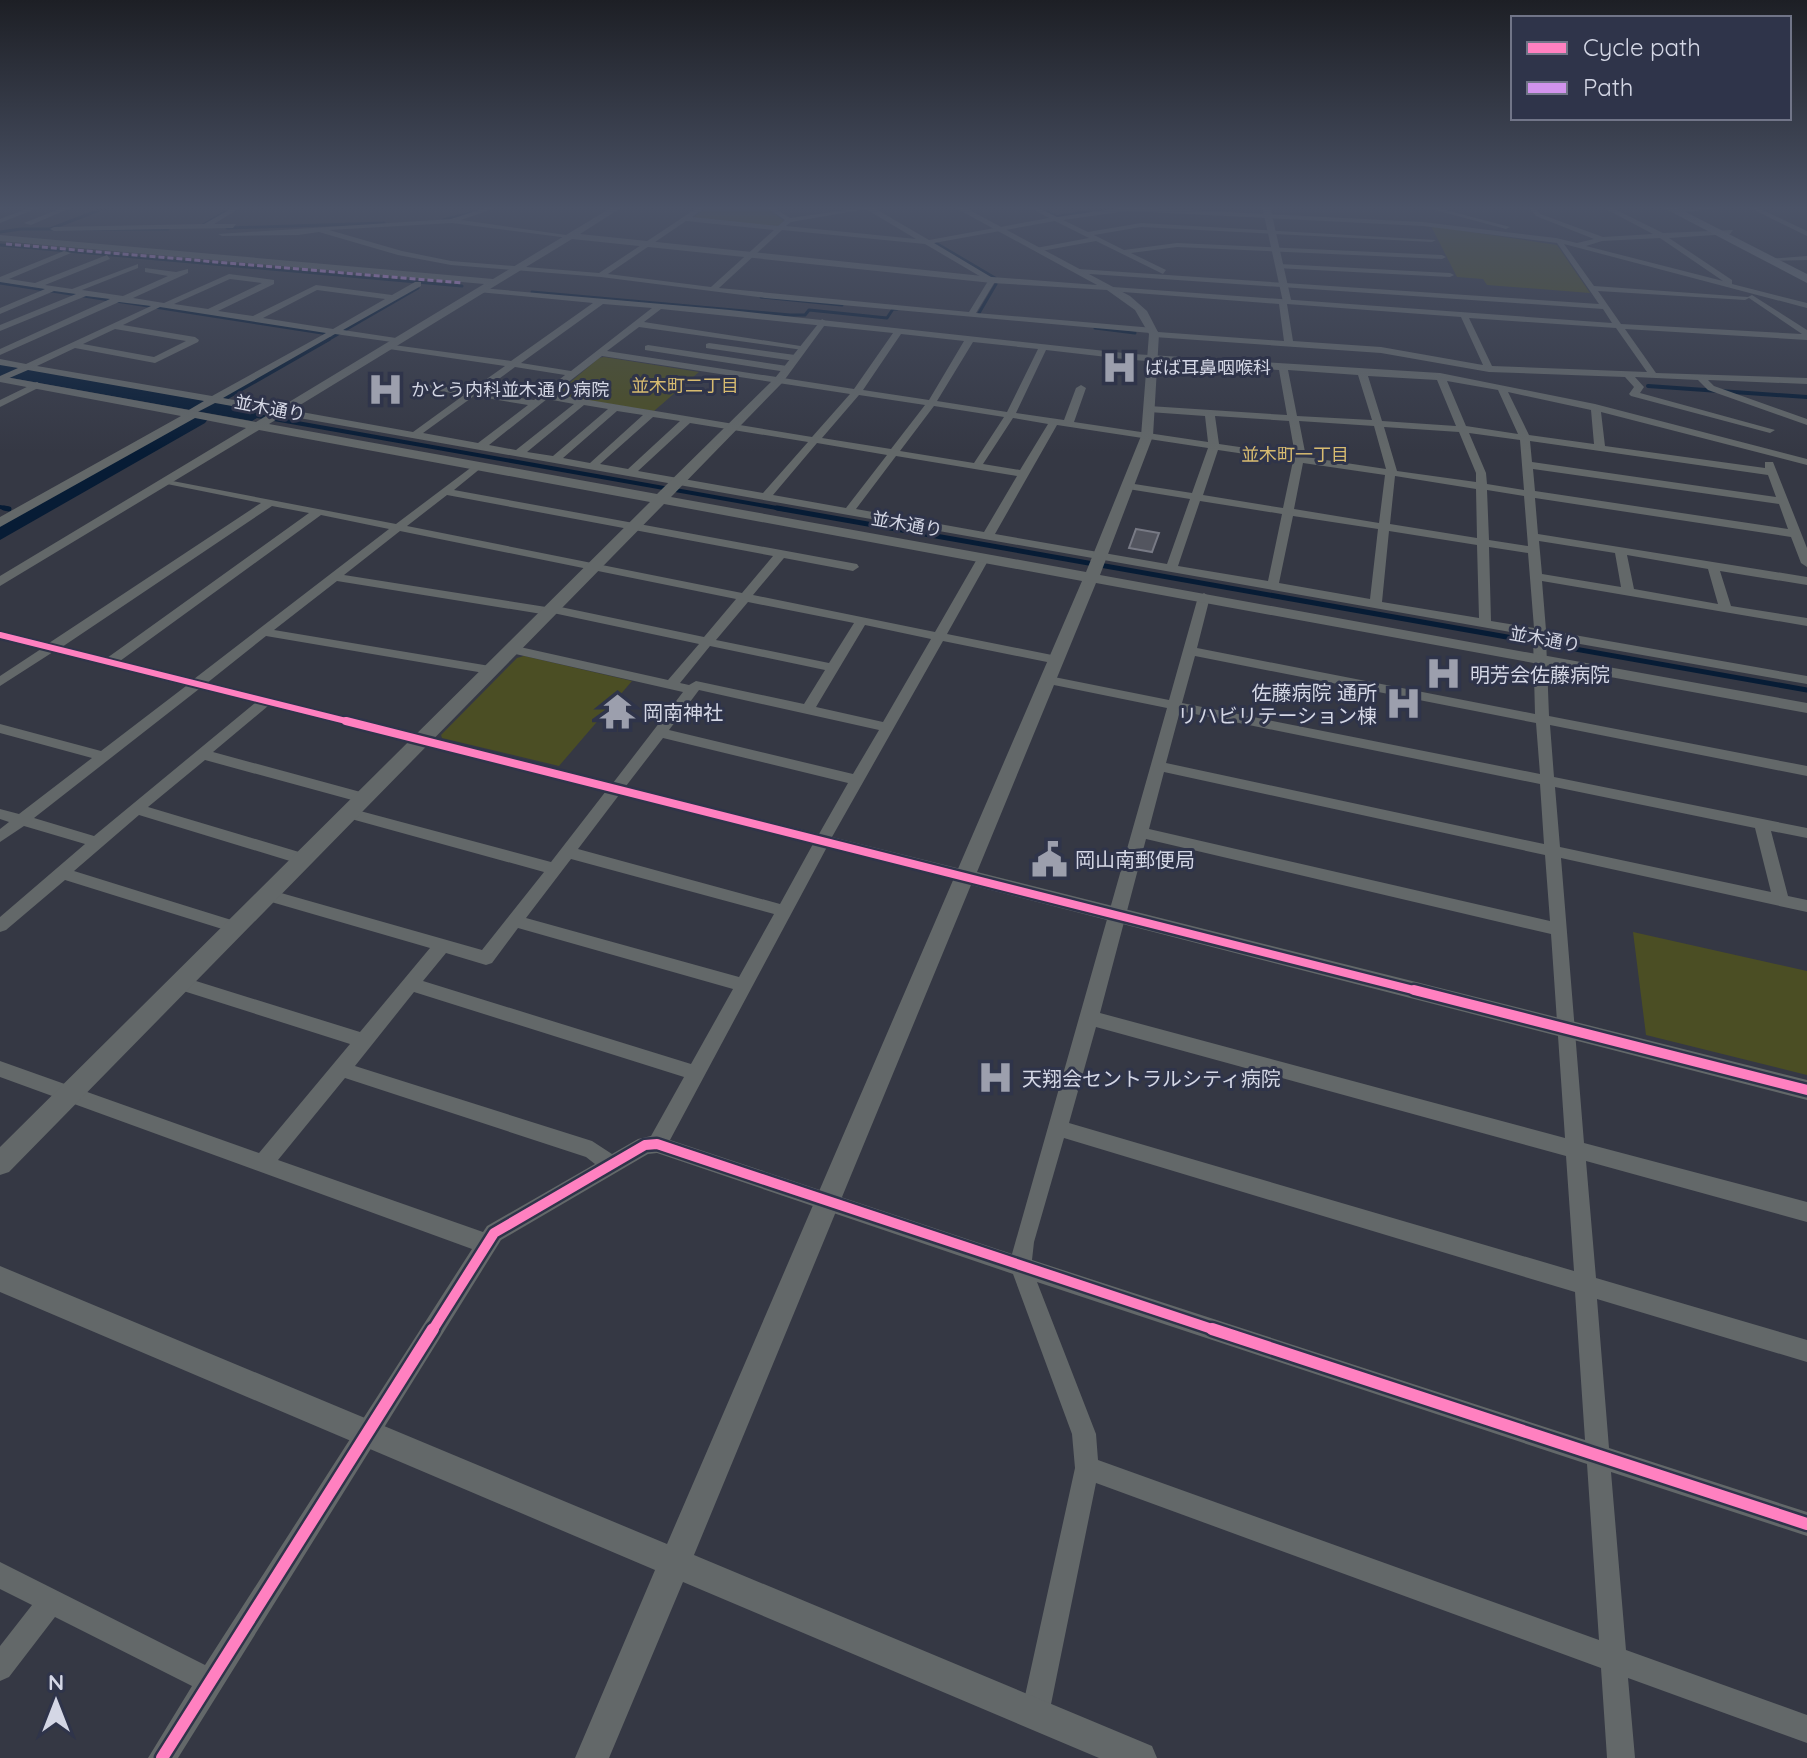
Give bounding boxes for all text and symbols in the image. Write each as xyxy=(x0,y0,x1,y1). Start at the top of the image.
legend xyxy=(1511,16,1791,120)
text: Cycle path xyxy=(1583,32,1701,62)
text: Path xyxy=(1583,72,1634,102)
hospital icon: ばば耳鼻咽喉科 xyxy=(1100,348,1138,386)
place label: ばば耳鼻咽喉科 xyxy=(1145,356,1271,379)
hospital icon: かとう内科並木通り病院 xyxy=(366,370,404,408)
district label: 並木町二丁目 xyxy=(631,374,739,397)
place label: かとう内科並木通り病院 xyxy=(411,378,609,401)
street label: 並木通り xyxy=(232,390,308,426)
district label: 並木町一丁目 xyxy=(1241,443,1349,466)
street label: 並木通り xyxy=(870,506,944,542)
street label: 並木通り xyxy=(1508,621,1582,657)
hospital icon: 明芳会佐藤病院 xyxy=(1425,655,1463,693)
place label: 明芳会佐藤病院 xyxy=(1470,662,1610,687)
place label: 佐藤病院 通所 リハビリテーション棟 xyxy=(1177,680,1377,728)
hospital icon: 佐藤病院 通所 リハビリテーション棟 xyxy=(1384,685,1422,723)
temple icon: 岡南神社 xyxy=(598,693,636,731)
place label: 岡南神社 xyxy=(643,700,723,725)
public building icon: 岡山南郵便局 xyxy=(1030,840,1068,878)
place label: 岡山南郵便局 xyxy=(1075,847,1195,872)
hospital icon: 天翔会セントラルシティ病院 xyxy=(977,1059,1015,1097)
place label: 天翔会セントラルシティ病院 xyxy=(1022,1066,1281,1091)
north arrow xyxy=(16,1662,96,1742)
text: N xyxy=(48,1668,64,1696)

